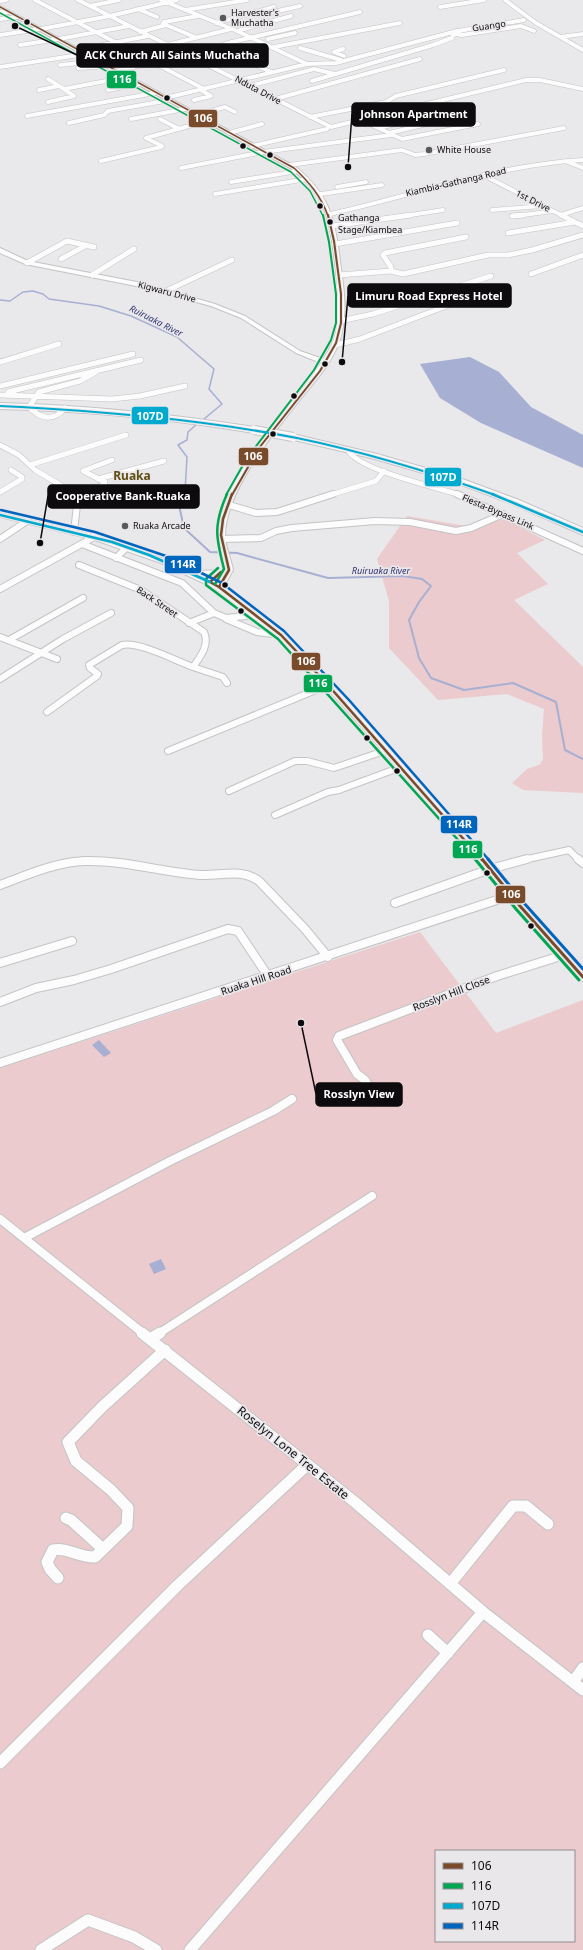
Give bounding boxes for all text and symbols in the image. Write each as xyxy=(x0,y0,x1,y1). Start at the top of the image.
place label: Harvester's Muchatha xyxy=(231,6,279,29)
marker: Harvester's Muchatha xyxy=(218,13,228,23)
street label: Guango xyxy=(471,16,507,35)
unlabelled marker xyxy=(22,17,32,27)
callout: ACK Church All Saints Muchatha xyxy=(77,44,268,67)
text: ACK Church All Saints Muchatha xyxy=(84,47,260,62)
line badge: 116 xyxy=(106,70,137,89)
text: 116 xyxy=(113,71,131,86)
street label: Nduta Drive xyxy=(233,72,284,107)
unlabelled marker xyxy=(162,93,172,103)
callout: Johnson Apartment xyxy=(352,103,475,126)
text: Johnson Apartment xyxy=(359,106,468,121)
line badge: 106 xyxy=(188,109,218,128)
text: 106 xyxy=(194,110,212,125)
unlabelled marker xyxy=(238,141,248,151)
place label: White House xyxy=(437,143,491,156)
marker: White House xyxy=(424,145,434,155)
unlabelled marker xyxy=(265,150,275,160)
street label: Kiambia-Gathanga Road xyxy=(404,164,507,199)
street label: 1st Drive xyxy=(514,186,553,215)
unlabelled marker xyxy=(315,201,325,211)
place label: Gathanga Stage/Kiambea xyxy=(338,211,402,236)
marker: Gathanga Stage/Kiambea xyxy=(325,217,335,227)
street label: Kigwaru Drive xyxy=(137,278,198,305)
callout: Limuru Road Express Hotel xyxy=(348,284,511,307)
text: Limuru Road Express Hotel xyxy=(355,288,503,303)
water label: Ruiruaka River xyxy=(127,302,186,340)
unlabelled marker xyxy=(320,359,330,369)
unlabelled marker xyxy=(289,391,299,401)
line badge: 107D xyxy=(131,406,169,425)
text: 107D xyxy=(137,408,163,423)
unlabelled marker xyxy=(268,429,278,439)
line badge: 106 xyxy=(238,447,269,466)
text: 106 xyxy=(244,448,262,463)
district label: Ruaka xyxy=(113,467,151,484)
line badge: 107D xyxy=(424,467,462,487)
text: 107D xyxy=(430,469,456,484)
callout: Cooperative Bank-Ruaka xyxy=(48,485,199,508)
text: Cooperative Bank-Ruaka xyxy=(55,488,191,503)
street label: Fiesta-Bypass Link xyxy=(460,491,536,533)
place label: Ruaka Arcade xyxy=(133,519,191,532)
marker: Ruaka Arcade xyxy=(120,521,130,531)
line badge: 114R xyxy=(164,555,202,574)
text: 114R xyxy=(170,556,197,571)
water label: Ruiruaka River xyxy=(352,564,411,577)
unlabelled marker xyxy=(220,580,230,590)
street label: Back Street xyxy=(134,583,181,621)
unlabelled marker xyxy=(236,606,246,616)
line badge: 106 xyxy=(291,652,321,671)
text: 106 xyxy=(297,653,315,668)
line badge: 116 xyxy=(303,674,333,693)
text: 116 xyxy=(309,675,327,690)
unlabelled marker xyxy=(362,733,372,743)
unlabelled marker xyxy=(392,766,402,776)
line badge: 114R xyxy=(440,815,478,834)
text: 114R xyxy=(446,816,473,831)
line badge: 116 xyxy=(452,840,483,859)
text: 116 xyxy=(459,841,477,856)
unlabelled marker xyxy=(482,868,492,878)
line badge: 106 xyxy=(495,885,526,904)
text: 106 xyxy=(502,886,520,901)
unlabelled marker xyxy=(526,921,536,931)
street label: Ruaka Hill Road xyxy=(219,962,293,998)
street label: Rosslyn Hill Close xyxy=(410,972,492,1014)
callout: Rosslyn View xyxy=(316,1083,402,1106)
text: Rosslyn View xyxy=(324,1086,395,1101)
street label: Roselyn Lone Tree Estate xyxy=(234,1402,353,1503)
legend xyxy=(435,1850,575,1942)
text: 106 xyxy=(471,1857,492,1874)
text: 116 xyxy=(471,1877,492,1894)
text: 107D xyxy=(471,1897,501,1914)
text: 114R xyxy=(471,1917,500,1934)

